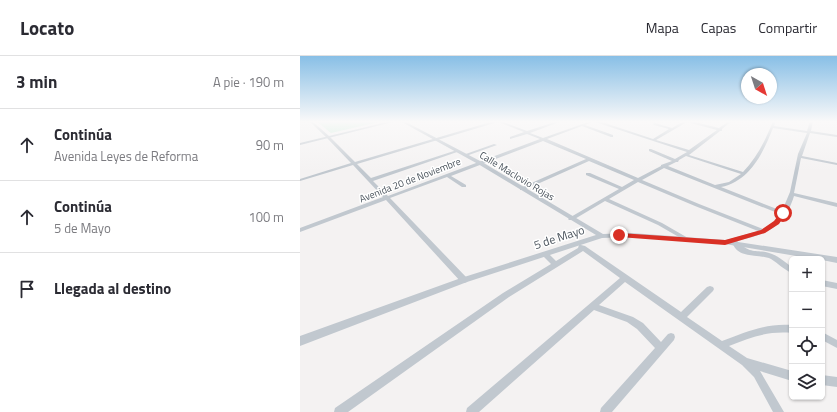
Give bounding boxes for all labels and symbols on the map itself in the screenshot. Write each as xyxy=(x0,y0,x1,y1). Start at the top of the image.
north arrow xyxy=(741,68,777,104)
street label: Calle Maclovio Rojas xyxy=(477,148,558,205)
street label: Avenida 20 de Noviembre xyxy=(357,154,463,206)
route start xyxy=(774,204,792,222)
street label: 5 de Mayo xyxy=(531,220,587,254)
route end xyxy=(610,226,628,244)

